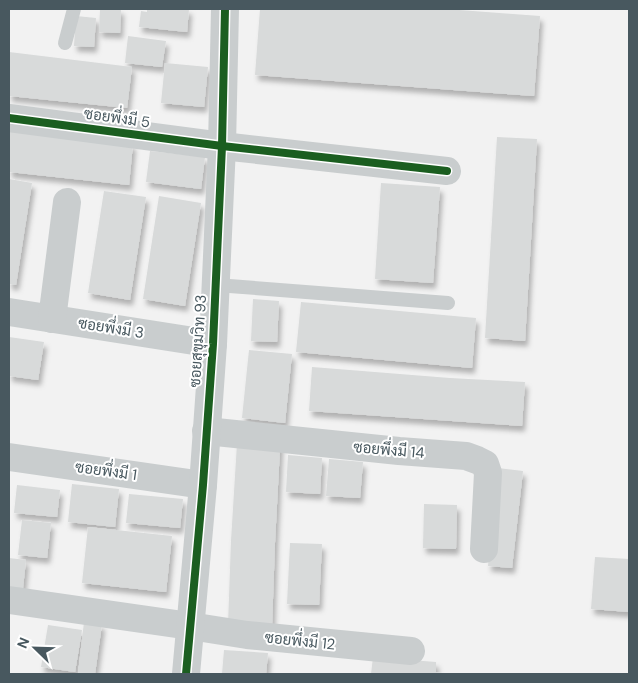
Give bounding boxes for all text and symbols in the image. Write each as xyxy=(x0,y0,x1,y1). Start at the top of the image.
street label: ซอยพึ่งมี 5 xyxy=(83,99,152,133)
street label: ซอยสุขุมวิท 93 xyxy=(185,294,212,388)
street label: ซอยพึ่งมี 3 xyxy=(77,308,146,343)
street label: ซอยพึ่งมี 14 xyxy=(353,432,426,463)
street label: ซอยพึ่งมี 1 xyxy=(74,452,139,485)
street label: ซอยพึ่งมี 12 xyxy=(264,622,337,655)
north arrow xyxy=(10,623,60,673)
text: N xyxy=(13,635,33,651)

